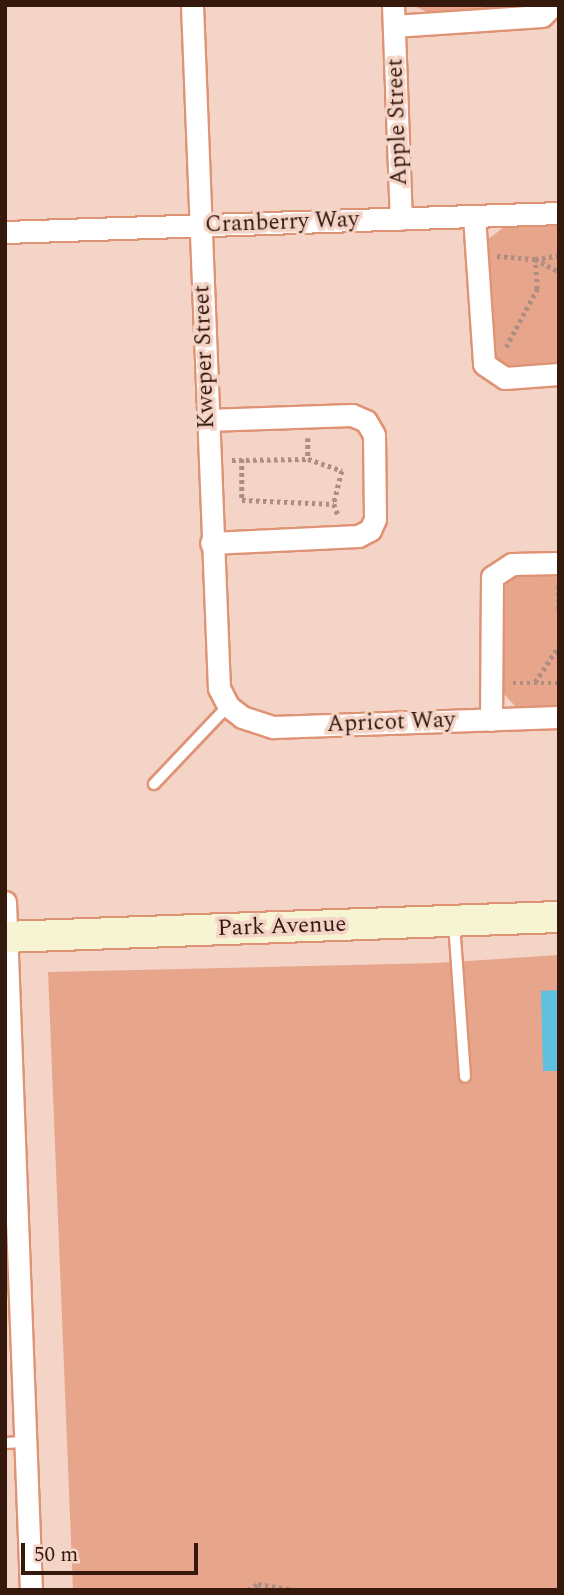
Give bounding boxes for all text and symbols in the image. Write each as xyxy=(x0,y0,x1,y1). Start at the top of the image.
street label: Apple Street xyxy=(382,58,414,186)
street label: Cranberry Way xyxy=(205,207,359,239)
street label: Kweper Street xyxy=(189,285,221,429)
street label: Apricot Way xyxy=(326,707,456,739)
street label: Park Avenue xyxy=(217,911,347,943)
scale bar xyxy=(24,1528,201,1572)
text: 50 m xyxy=(34,1539,78,1571)

